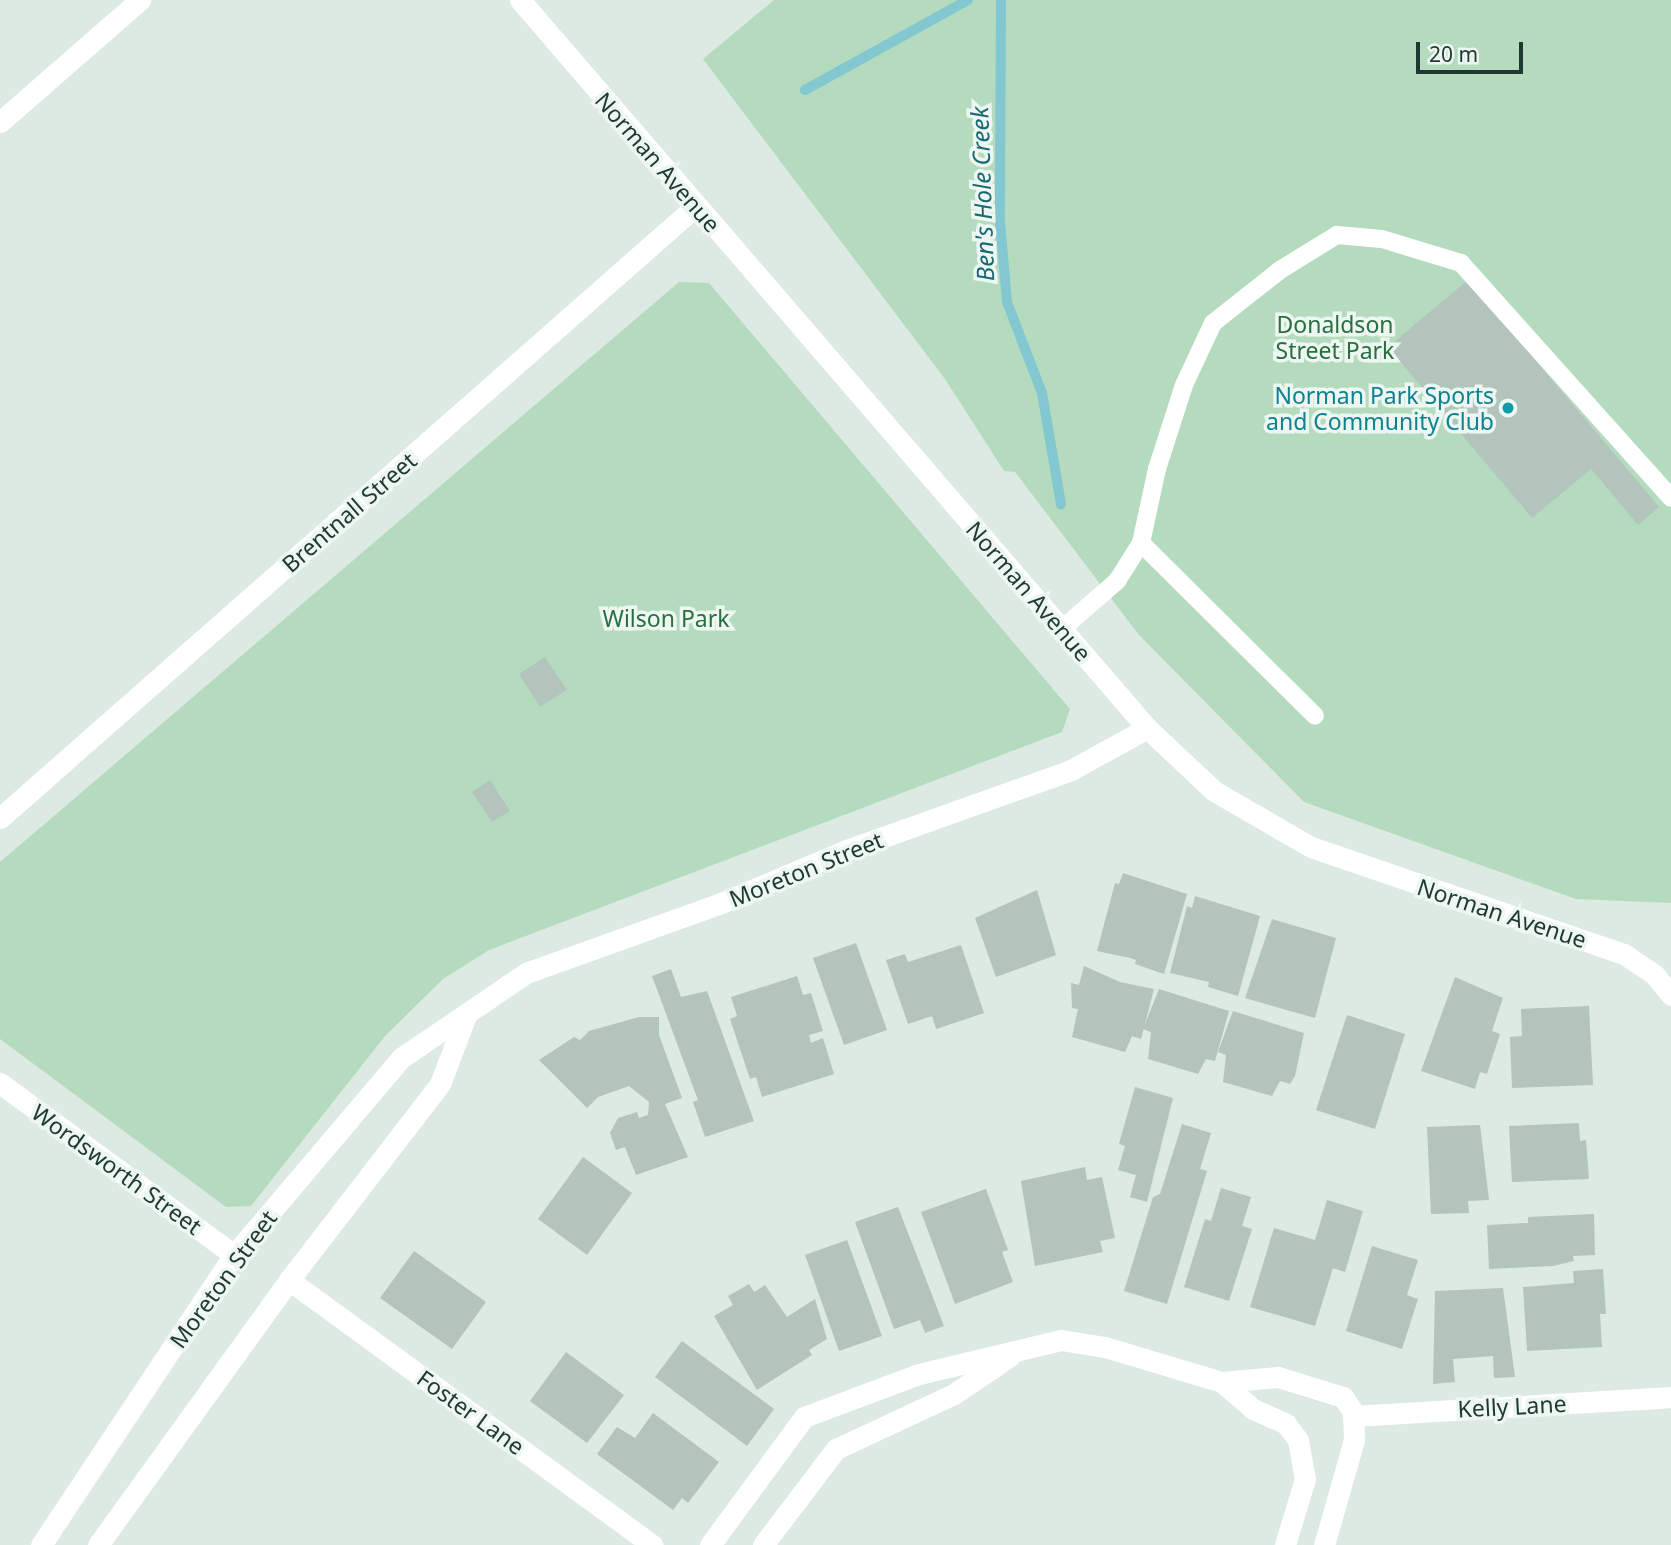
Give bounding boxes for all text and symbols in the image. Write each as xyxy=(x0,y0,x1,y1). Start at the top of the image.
scale bar xyxy=(1419,28,1526,72)
text: 20 m xyxy=(1429,40,1478,68)
street label: Norman Avenue xyxy=(590,86,726,238)
water label: Ben's Hole Creek xyxy=(965,106,999,282)
park label: Donaldson Street Park xyxy=(1276,310,1394,364)
place label: Norman Park Sports and Community Club xyxy=(1266,381,1494,435)
marker: Norman Park Sports and Community Club xyxy=(1500,400,1516,416)
street label: Brentnall Street xyxy=(276,446,422,578)
street label: Norman Avenue xyxy=(961,515,1097,667)
park label: Wilson Park xyxy=(603,604,729,632)
street label: Moreton Street xyxy=(725,826,887,912)
street label: Norman Avenue xyxy=(1414,873,1590,953)
street label: Wordsworth Street xyxy=(27,1098,207,1240)
street label: Moreton Street xyxy=(164,1205,282,1353)
street label: Foster Lane xyxy=(412,1364,530,1460)
street label: Kelly Lane xyxy=(1457,1389,1567,1423)

